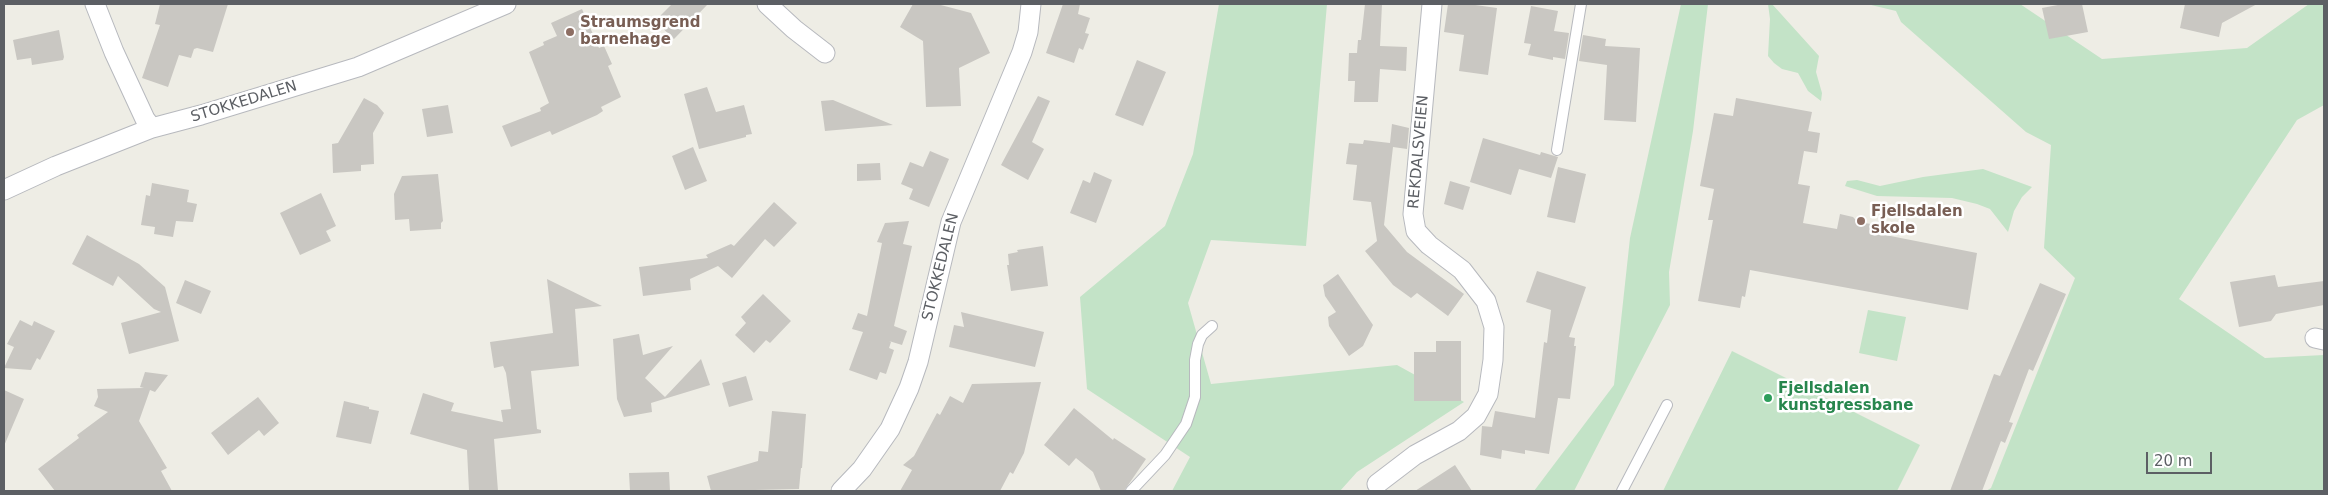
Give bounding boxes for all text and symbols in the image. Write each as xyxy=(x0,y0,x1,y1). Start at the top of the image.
place label: Straumsgrend barnehage xyxy=(580,14,700,49)
marker: Straumsgrend barnehage xyxy=(564,26,576,38)
street label: STOKKEDALEN xyxy=(189,77,299,127)
street label: REKDALSVEIEN xyxy=(1405,94,1433,210)
place label: Fjellsdalen skole xyxy=(1871,203,1963,238)
street label: STOKKEDALEN xyxy=(919,211,963,323)
marker: Fjellsdalen skole xyxy=(1855,215,1867,227)
place label: Fjellsdalen kunstgressbane xyxy=(1778,380,1913,415)
marker: Fjellsdalen kunstgressbane xyxy=(1762,392,1774,404)
scale bar xyxy=(2148,442,2214,474)
text: 20 m xyxy=(2154,452,2192,470)

